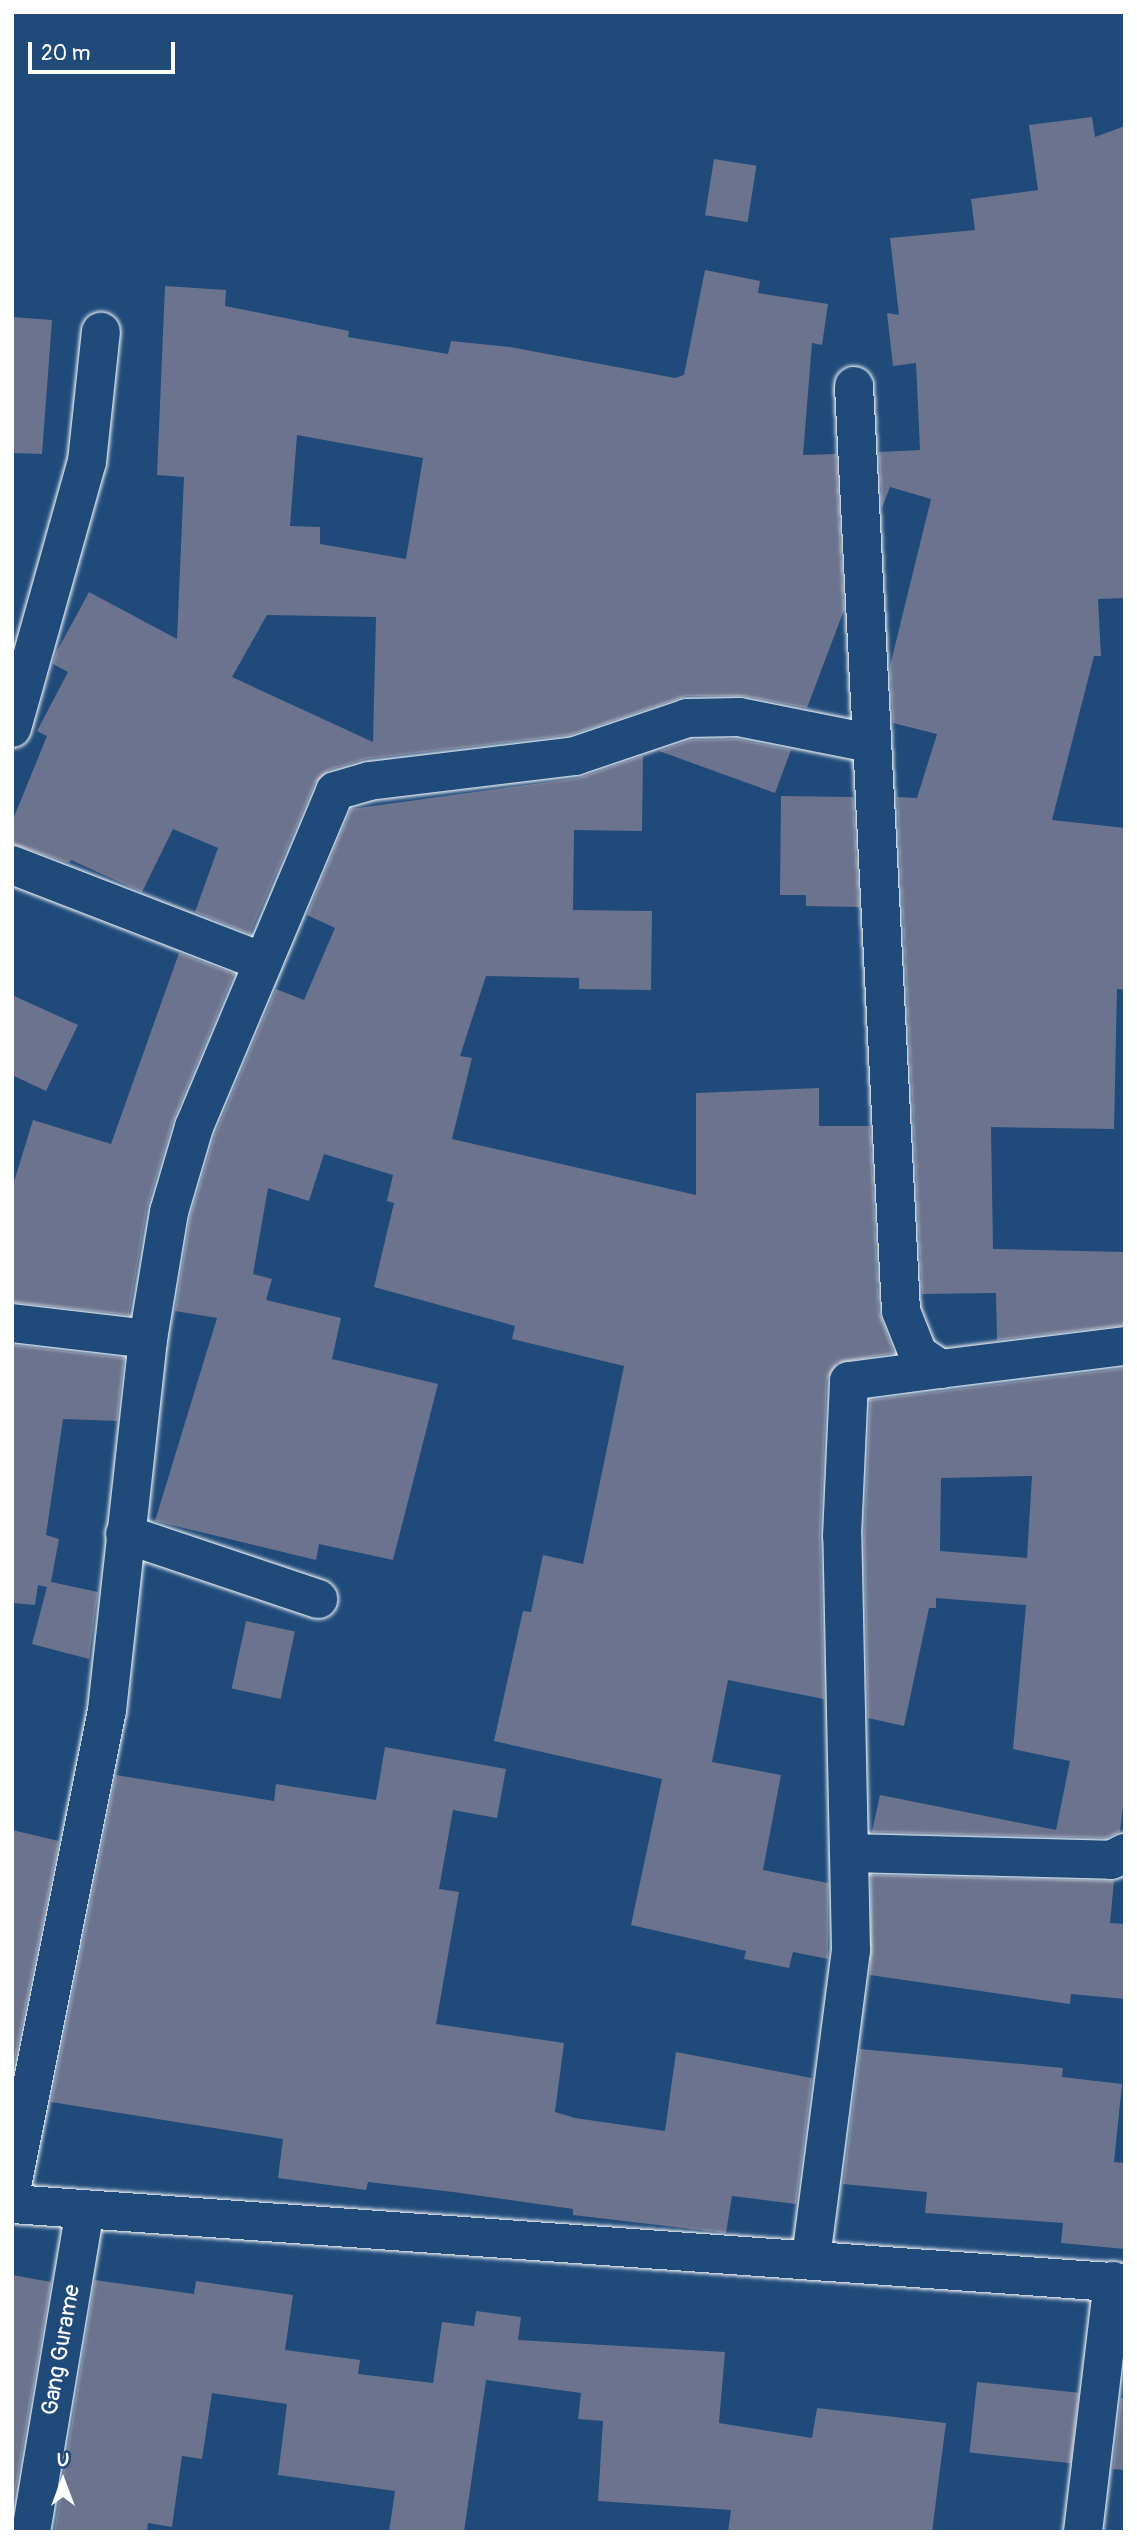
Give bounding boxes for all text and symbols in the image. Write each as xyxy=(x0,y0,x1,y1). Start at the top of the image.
scale bar xyxy=(32,28,178,72)
text: 20 m xyxy=(41,40,90,67)
street label: Gang Gurame xyxy=(36,2282,86,2418)
north arrow xyxy=(28,2446,98,2516)
text: U xyxy=(57,2448,69,2472)

